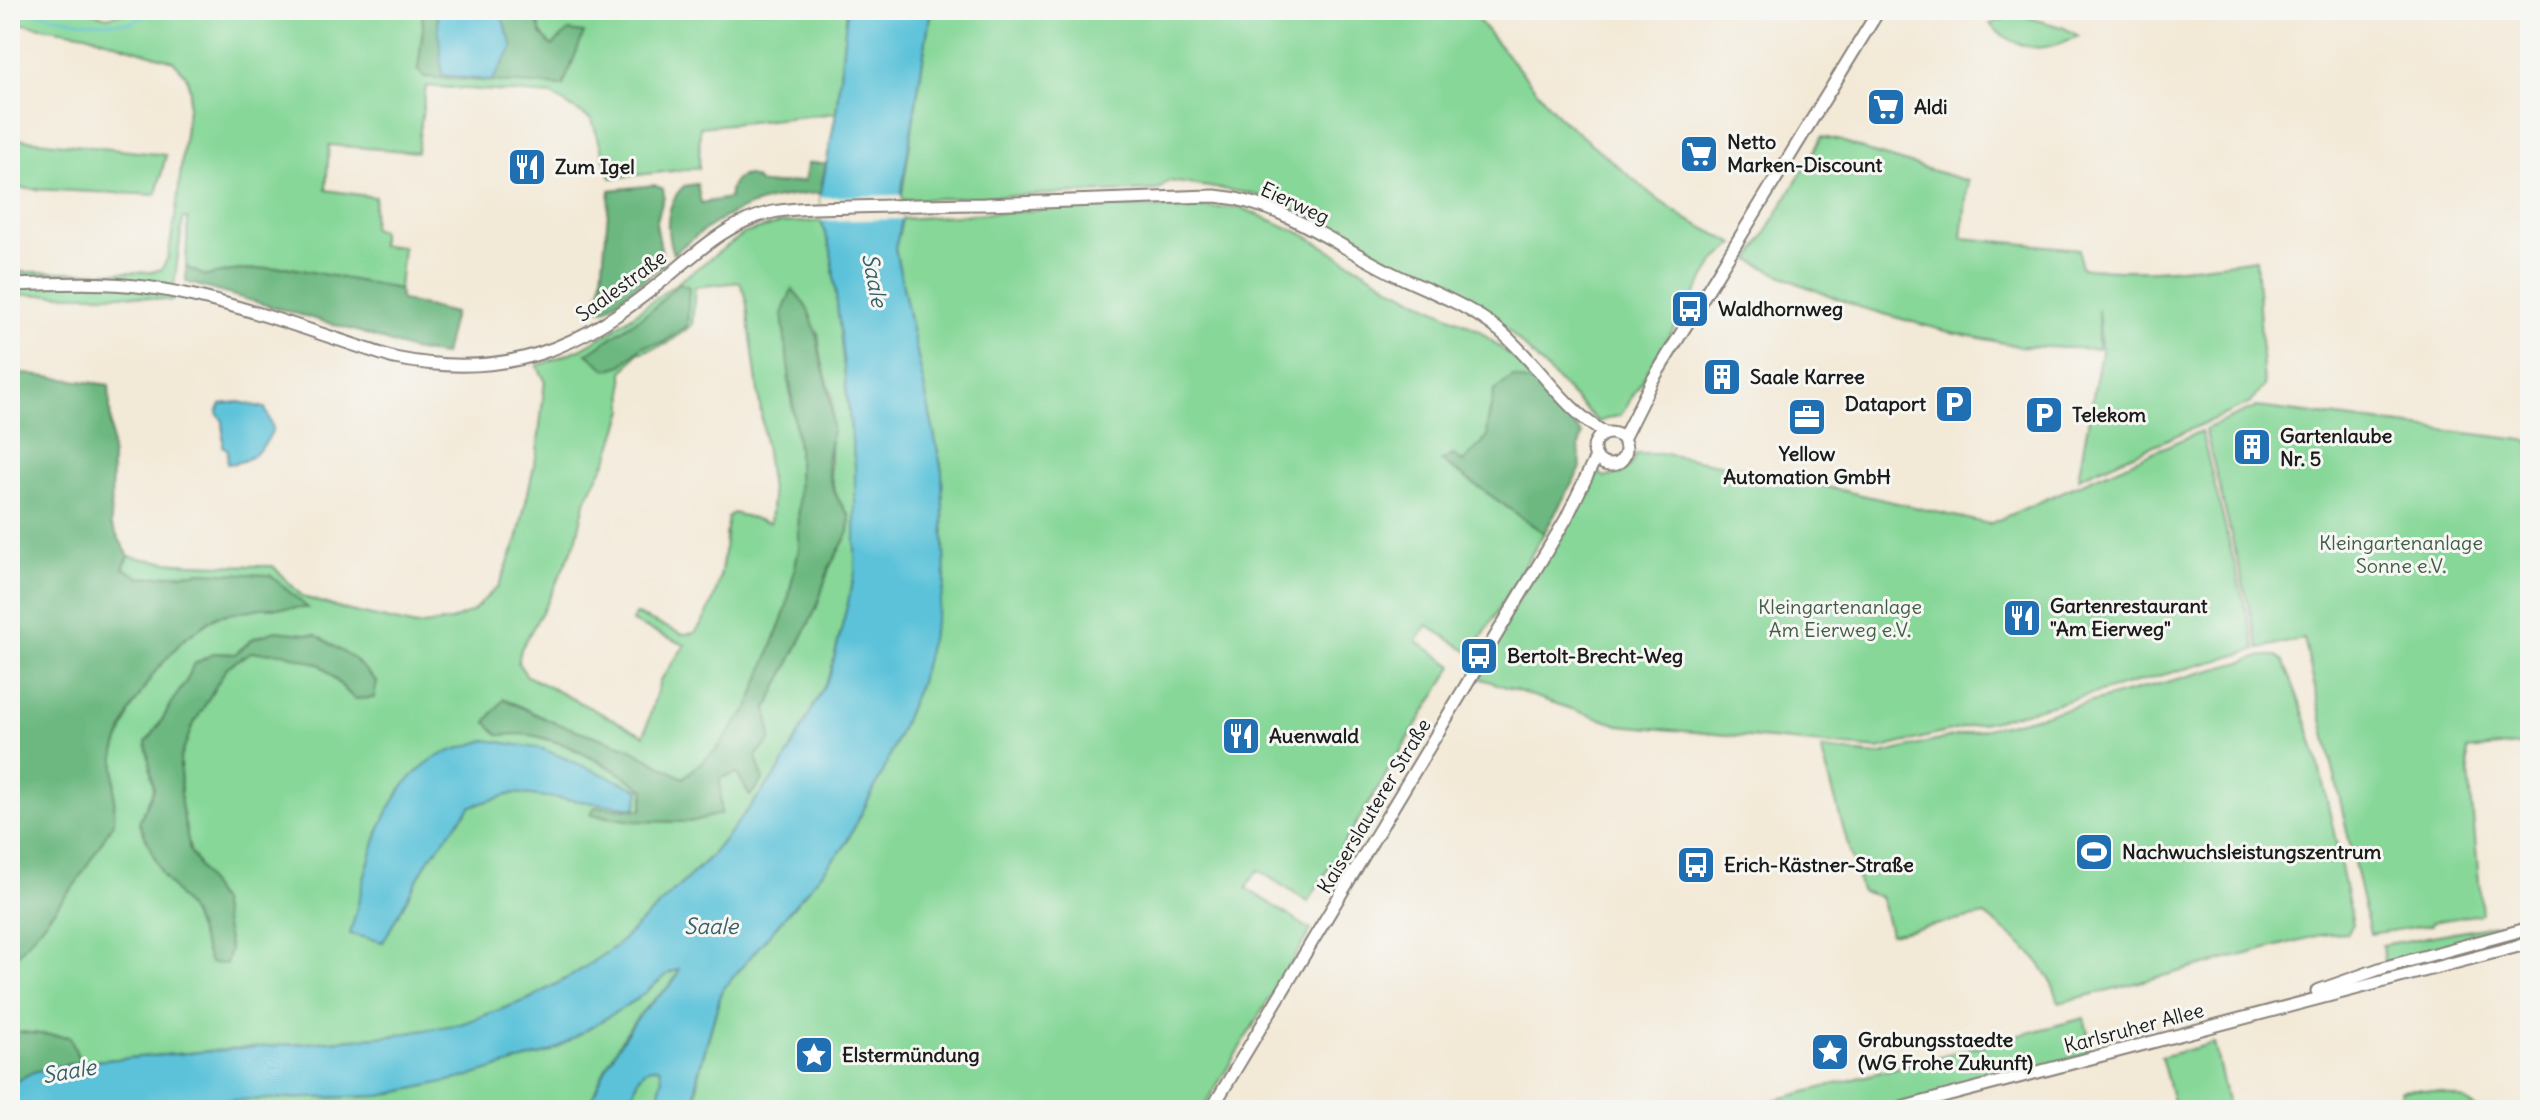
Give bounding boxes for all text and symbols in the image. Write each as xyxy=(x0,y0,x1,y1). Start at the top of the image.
supermarket icon: Aldi xyxy=(1865,86,1907,128)
place label: Aldi xyxy=(1914,94,1948,119)
place label: Netto Marken-Discount xyxy=(1727,129,1883,177)
supermarket icon: Netto Marken-Discount xyxy=(1678,133,1720,175)
restaurant icon: Zum Igel xyxy=(506,146,548,188)
place label: Zum Igel xyxy=(555,154,635,179)
street label: Eierweg xyxy=(1257,176,1334,229)
street label: Saalestraße xyxy=(570,244,671,327)
water label: Saale xyxy=(856,251,894,311)
bus stop icon: Waldhornweg xyxy=(1669,288,1711,330)
place label: Waldhornweg xyxy=(1718,296,1843,321)
building icon: Saale Karree xyxy=(1701,356,1743,398)
place label: Saale Karree xyxy=(1750,364,1865,389)
parking icon: Dataport xyxy=(1933,383,1975,425)
place label: Dataport xyxy=(1845,391,1926,416)
parking icon: Telekom xyxy=(2023,394,2065,436)
office icon: Yellow Automation GmbH xyxy=(1786,396,1828,438)
place label: Telekom xyxy=(2072,402,2146,427)
place label: Gartenlaube Nr. 5 xyxy=(2280,423,2392,471)
building icon: Gartenlaube Nr. 5 xyxy=(2231,426,2273,468)
place label: Yellow Automation GmbH xyxy=(1723,441,1891,489)
park label: Kleingartenanlage Sonne e.V. xyxy=(2319,530,2483,578)
place label: Gartenrestaurant "Am Eierweg" xyxy=(2050,593,2208,641)
park label: Kleingartenanlage Am Eierweg e.V. xyxy=(1758,594,1922,642)
restaurant icon: Gartenrestaurant "Am Eierweg" xyxy=(2001,597,2043,639)
bus stop icon: Bertolt-Brecht-Weg xyxy=(1458,635,1500,677)
place label: Bertolt-Brecht-Weg xyxy=(1507,643,1683,668)
street label: Kaiserslauterer Straße xyxy=(1311,714,1436,898)
restaurant icon: Auenwald xyxy=(1220,715,1262,757)
place label: Auenwald xyxy=(1269,723,1359,748)
sports icon: Nachwuchsleistungszentrum xyxy=(2073,831,2115,873)
place label: Nachwuchsleistungszentrum xyxy=(2122,839,2382,864)
bus stop icon: Erich-Kästner-Straße xyxy=(1675,844,1717,886)
place label: Erich-Kästner-Straße xyxy=(1724,852,1914,877)
water label: Saale xyxy=(684,912,740,940)
street label: Karlsruher Allee xyxy=(2061,997,2207,1058)
place label: Grabungsstaedte (WG Frohe Zukunft) xyxy=(1858,1027,2033,1075)
place icon: Grabungsstaedte (WG Frohe Zukunft) xyxy=(1809,1031,1851,1073)
place icon: Elstermündung xyxy=(793,1034,835,1076)
place label: Elstermündung xyxy=(842,1042,980,1067)
water label: Saale xyxy=(40,1052,100,1089)

